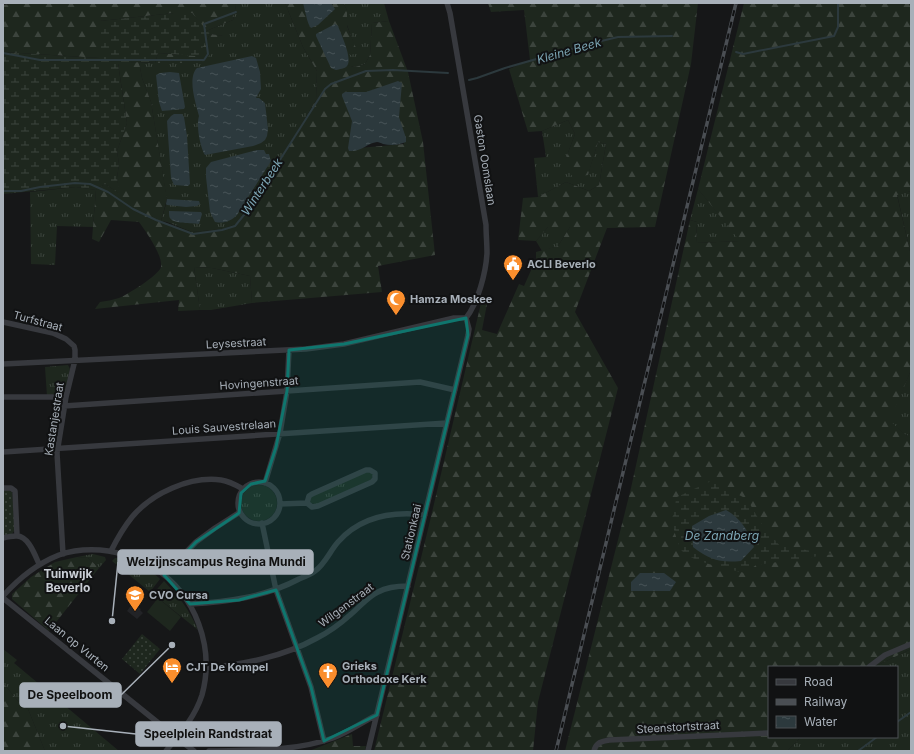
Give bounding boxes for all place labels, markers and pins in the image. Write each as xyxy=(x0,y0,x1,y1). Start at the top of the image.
public building icon: ACLI Beverlo xyxy=(502,253,524,281)
place label: ACLI Beverlo xyxy=(527,257,596,271)
mosque icon: Hamza Moskee xyxy=(385,288,407,316)
place label: Hamza Moskee xyxy=(410,292,493,306)
callout: Welzijnscampus Regina Mundi xyxy=(118,550,313,574)
school or university icon: CVO Cursa xyxy=(124,584,146,612)
place label: CVO Cursa xyxy=(149,588,208,602)
hotel icon: CJT De Kompel xyxy=(161,656,183,684)
place label: Grieks Orthodoxe Kerk xyxy=(342,659,427,686)
place label: CJT De Kompel xyxy=(186,660,268,674)
church icon: Grieks Orthodoxe Kerk xyxy=(317,661,339,689)
callout: De Speelboom xyxy=(20,683,121,707)
callout: Speelplein Randstraat xyxy=(136,722,281,746)

